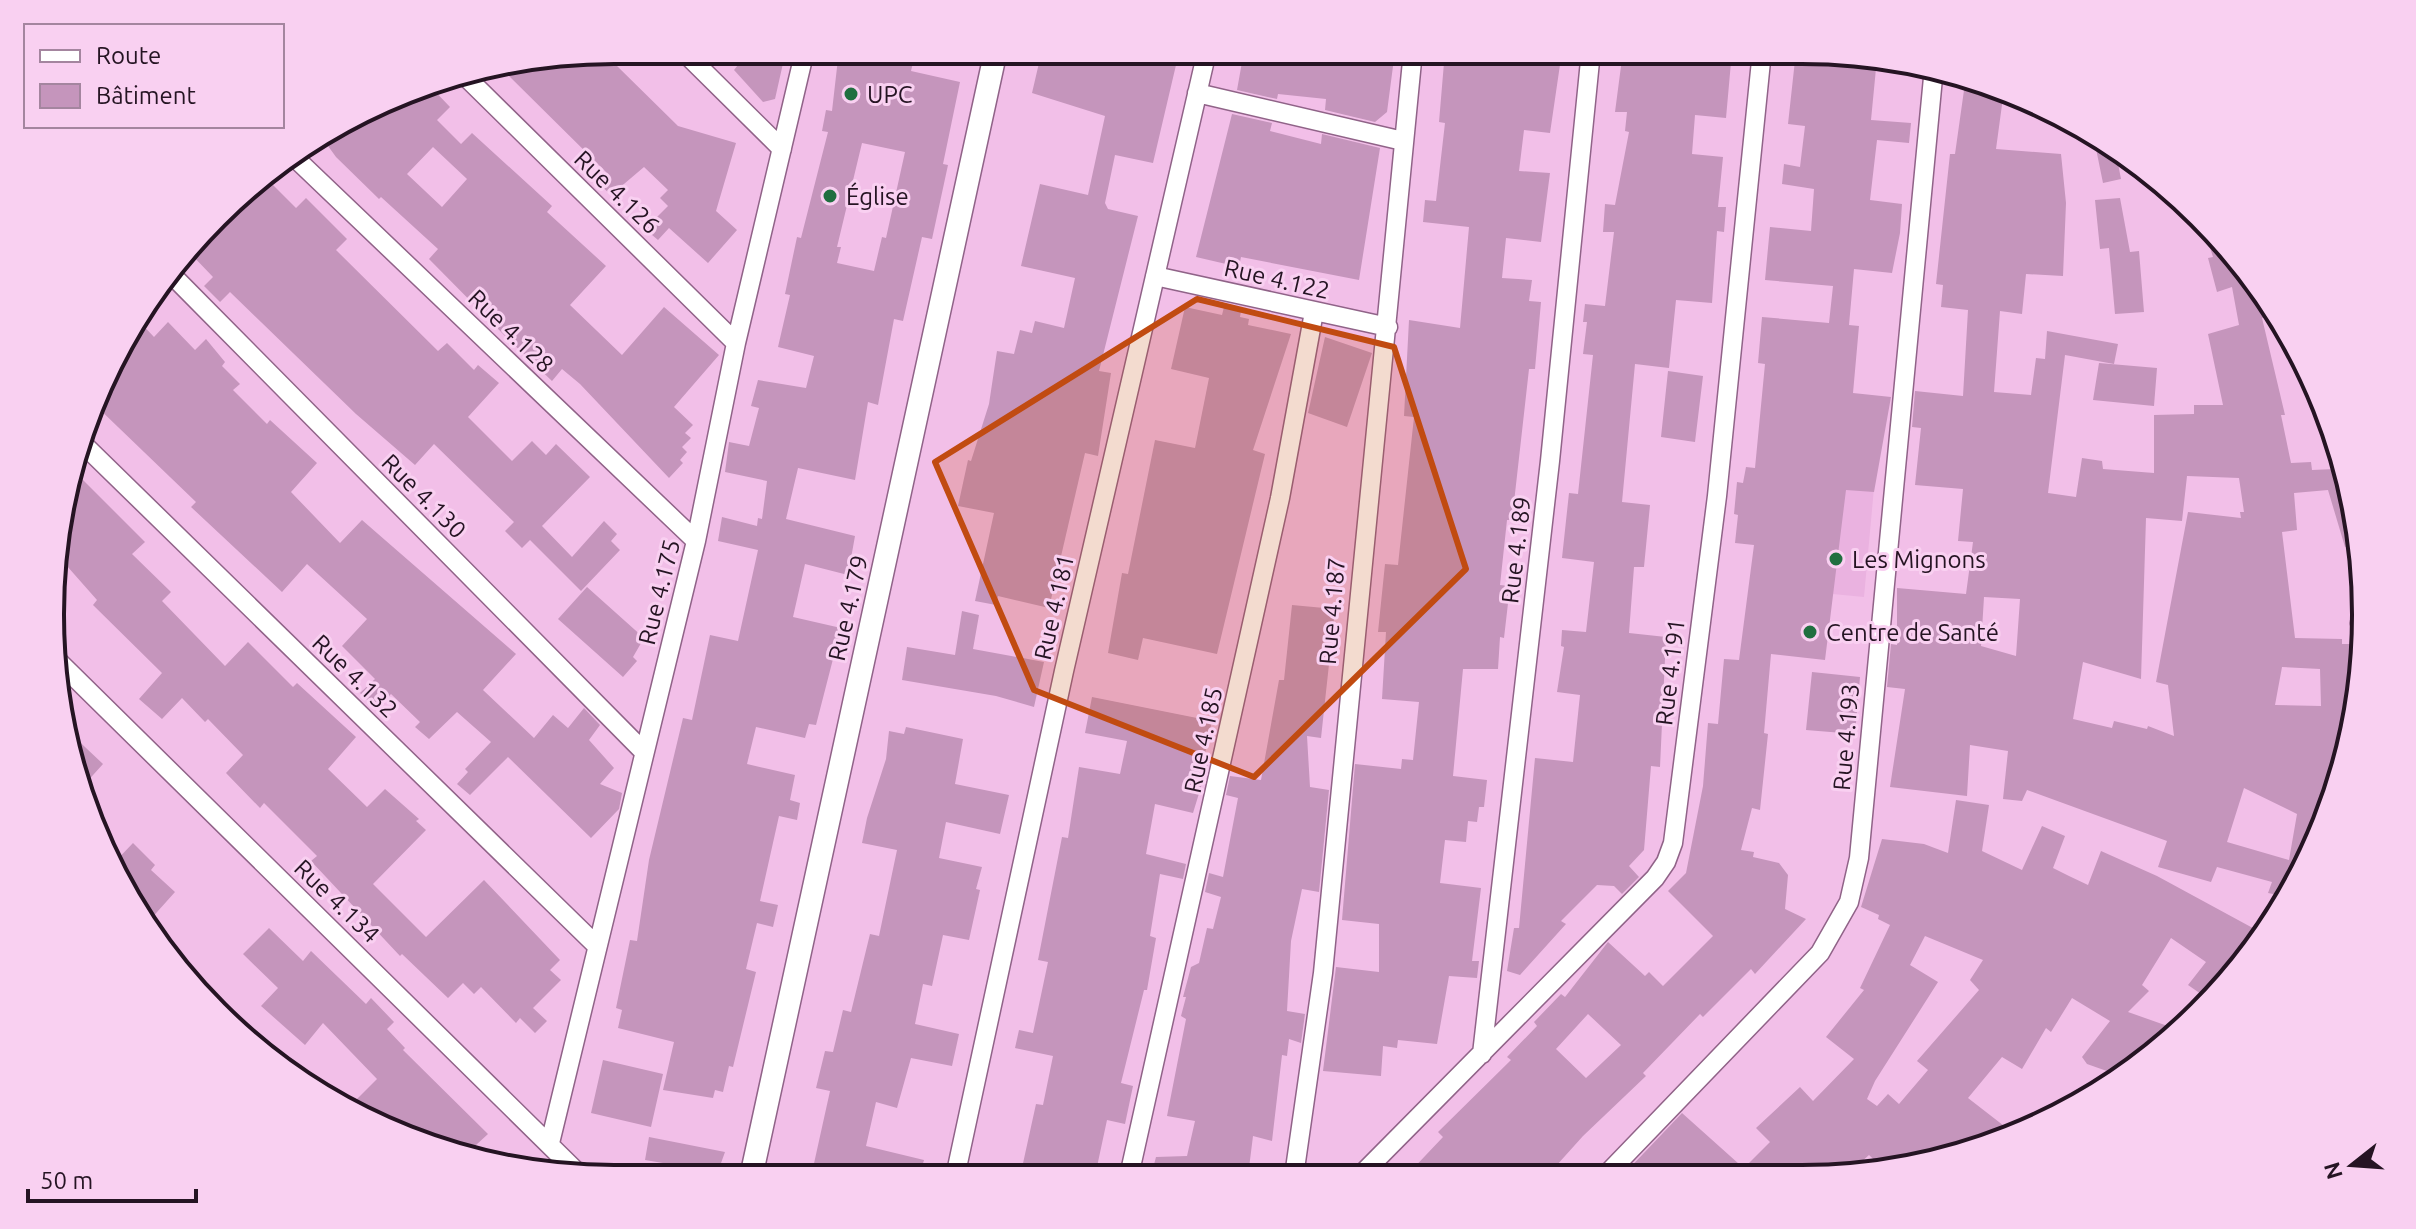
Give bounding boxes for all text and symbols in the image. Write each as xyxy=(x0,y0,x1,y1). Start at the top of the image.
legend xyxy=(24,24,284,128)
text: Route xyxy=(96,42,161,69)
place label: UPC xyxy=(867,81,913,108)
text: Bâtiment xyxy=(96,82,197,109)
marker: UPC xyxy=(842,85,860,103)
street label: Rue 4.126 xyxy=(569,145,665,239)
place label: Église xyxy=(846,182,909,210)
marker: Église xyxy=(821,187,839,205)
street label: Rue 4.122 xyxy=(1222,254,1332,304)
street label: Rue 4.128 xyxy=(463,284,559,378)
street label: Rue 4.130 xyxy=(376,448,472,544)
street label: Rue 4.189 xyxy=(1496,495,1536,605)
street label: Rue 4.175 xyxy=(633,537,685,647)
place label: Les Mignons xyxy=(1852,546,1986,573)
marker: Les Mignons xyxy=(1827,550,1845,568)
street label: Rue 4.181 xyxy=(1029,552,1079,662)
street label: Rue 4.179 xyxy=(823,553,873,663)
street label: Rue 4.187 xyxy=(1314,556,1350,666)
street label: Rue 4.191 xyxy=(1650,617,1690,727)
place label: Centre de Santé xyxy=(1826,619,1999,646)
marker: Centre de Santé xyxy=(1801,623,1819,641)
street label: Rue 4.132 xyxy=(307,629,403,723)
street label: Rue 4.193 xyxy=(1828,682,1864,792)
street label: Rue 4.185 xyxy=(1179,685,1227,795)
street label: Rue 4.134 xyxy=(289,854,385,948)
north arrow xyxy=(2312,1125,2392,1205)
scale bar xyxy=(28,1153,196,1203)
text: N xyxy=(2318,1159,2347,1183)
text: 50 m xyxy=(40,1167,93,1194)

